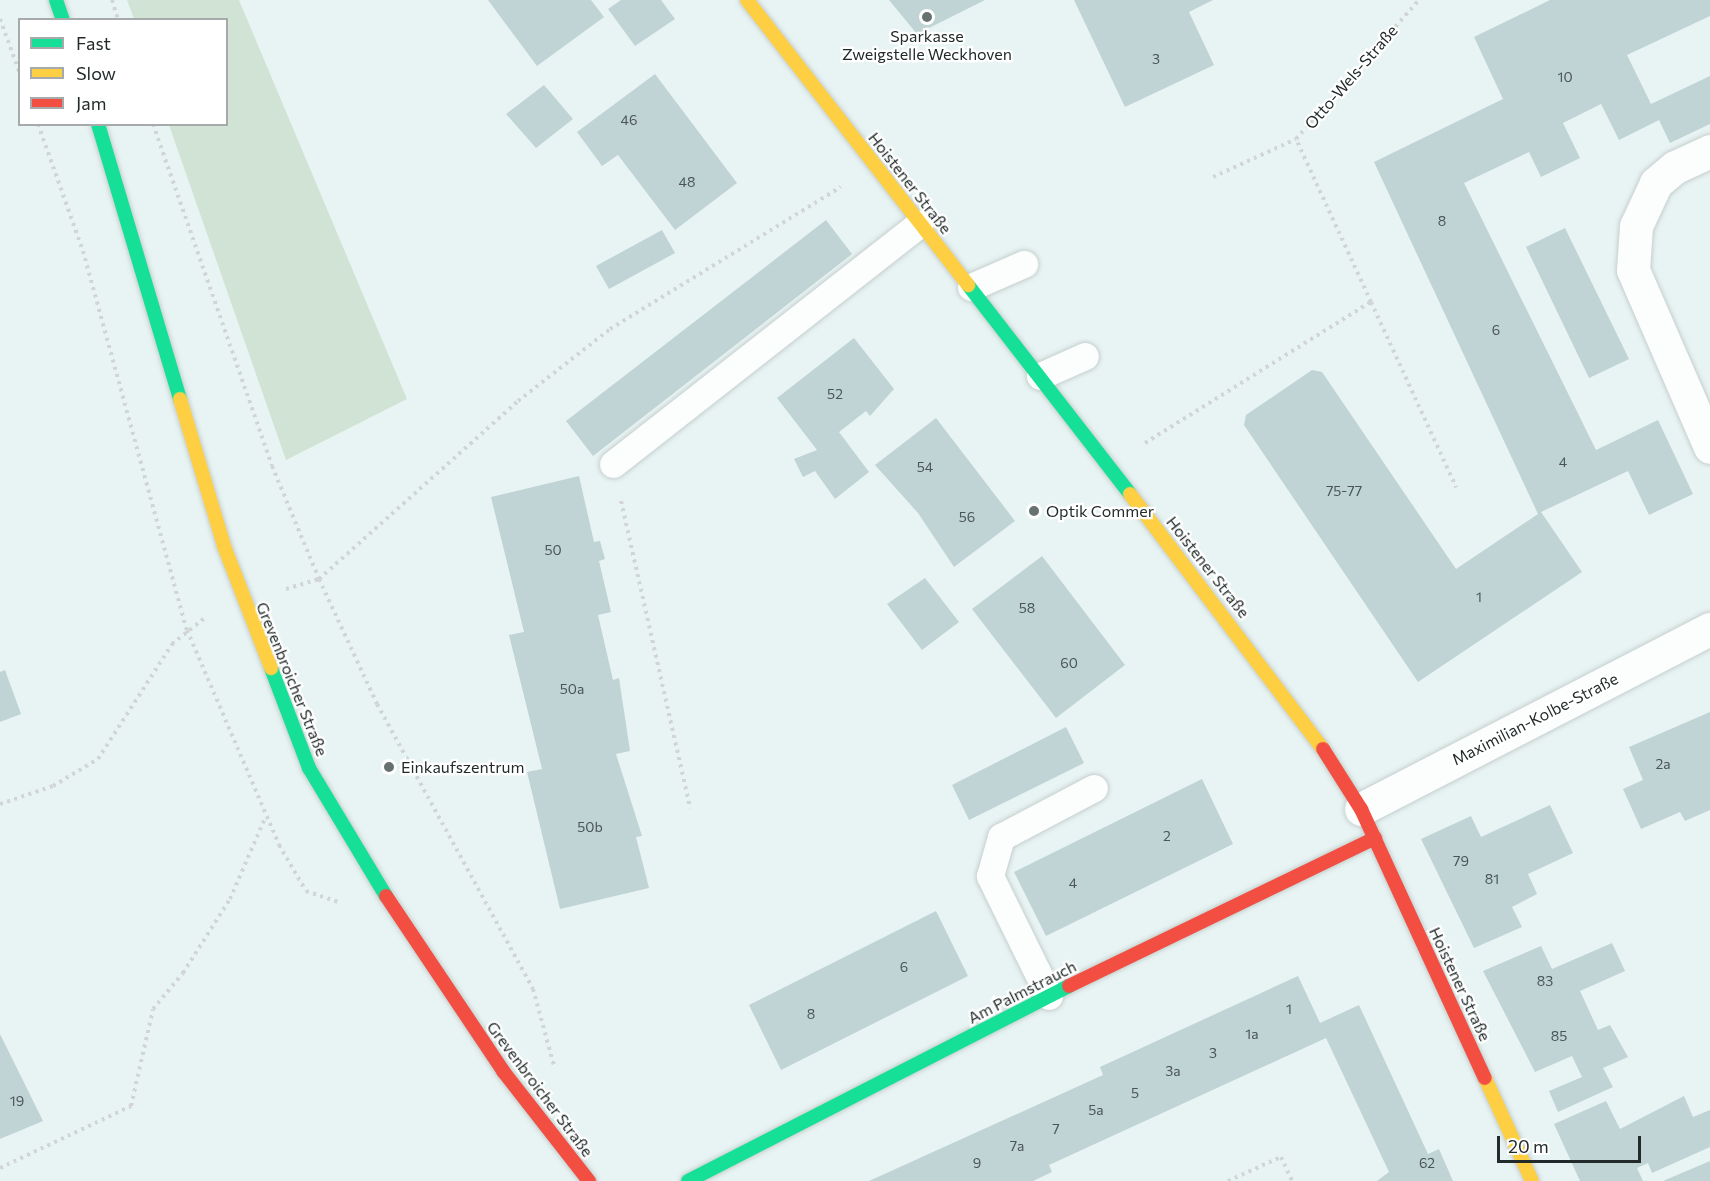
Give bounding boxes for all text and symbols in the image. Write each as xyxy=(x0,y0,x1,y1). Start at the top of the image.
marker: Sparkasse Zweigstelle Weckhoven xyxy=(920,10,934,24)
legend xyxy=(18,18,228,126)
street label: Otto-Wels-Straße xyxy=(1301,21,1401,133)
place label: Sparkasse Zweigstelle Weckhoven xyxy=(842,26,1012,64)
text: Fast xyxy=(76,32,111,54)
house number: 3 xyxy=(1152,51,1160,67)
text: Slow xyxy=(76,62,116,84)
house number: 10 xyxy=(1557,69,1573,85)
text: Jam xyxy=(76,92,106,114)
house number: 46 xyxy=(621,112,637,128)
street label: Hoistener Straße xyxy=(864,128,956,238)
house number: 48 xyxy=(679,174,695,190)
house number: 8 xyxy=(1438,213,1446,229)
house number: 6 xyxy=(1492,322,1500,338)
house number: 52 xyxy=(827,386,843,402)
house number: 4 xyxy=(1559,454,1567,470)
house number: 54 xyxy=(917,459,933,475)
house number: 75-77 xyxy=(1326,483,1362,499)
place label: Optik Commer xyxy=(1046,501,1154,521)
marker: Optik Commer xyxy=(1027,504,1041,518)
house number: 56 xyxy=(959,509,975,525)
street label: Hoistener Straße xyxy=(1162,512,1254,622)
house number: 50 xyxy=(544,542,562,558)
house number: 1 xyxy=(1476,589,1482,605)
street label: Grevenbroicher Straße xyxy=(252,599,332,759)
house number: 58 xyxy=(1019,600,1035,616)
house number: 60 xyxy=(1060,655,1078,671)
street label: Maximilian-Kolbe-Straße xyxy=(1449,669,1621,769)
house number: 50a xyxy=(560,681,584,697)
house number: 2a xyxy=(1655,756,1671,772)
place label: Einkaufszentrum xyxy=(401,757,525,777)
marker: Einkaufszentrum xyxy=(382,760,396,774)
house number: 50b xyxy=(577,819,603,835)
house number: 2 xyxy=(1163,828,1171,844)
house number: 79 xyxy=(1453,853,1469,869)
house number: 81 xyxy=(1485,871,1499,887)
house number: 4 xyxy=(1069,875,1077,891)
street label: Hoistener Straße xyxy=(1425,924,1495,1044)
street label: Am Palmstrauch xyxy=(965,956,1079,1028)
house number: 6 xyxy=(900,959,908,975)
house number: 83 xyxy=(1537,973,1553,989)
house number: 1 xyxy=(1286,1001,1292,1017)
house number: 8 xyxy=(807,1006,815,1022)
street label: Grevenbroicher Straße xyxy=(483,1018,597,1160)
house number: 1a xyxy=(1245,1026,1259,1042)
house number: 85 xyxy=(1551,1028,1567,1044)
house number: 3 xyxy=(1209,1045,1217,1061)
house number: 3a xyxy=(1165,1063,1181,1079)
house number: 5 xyxy=(1131,1085,1139,1101)
house number: 19 xyxy=(10,1093,24,1109)
house number: 5a xyxy=(1088,1102,1104,1118)
house number: 7 xyxy=(1052,1121,1060,1137)
scale bar xyxy=(1500,1124,1644,1162)
text: 20 m xyxy=(1508,1135,1549,1157)
house number: 7a xyxy=(1010,1138,1024,1154)
house number: 9 xyxy=(973,1155,981,1171)
house number: 62 xyxy=(1419,1155,1435,1171)

